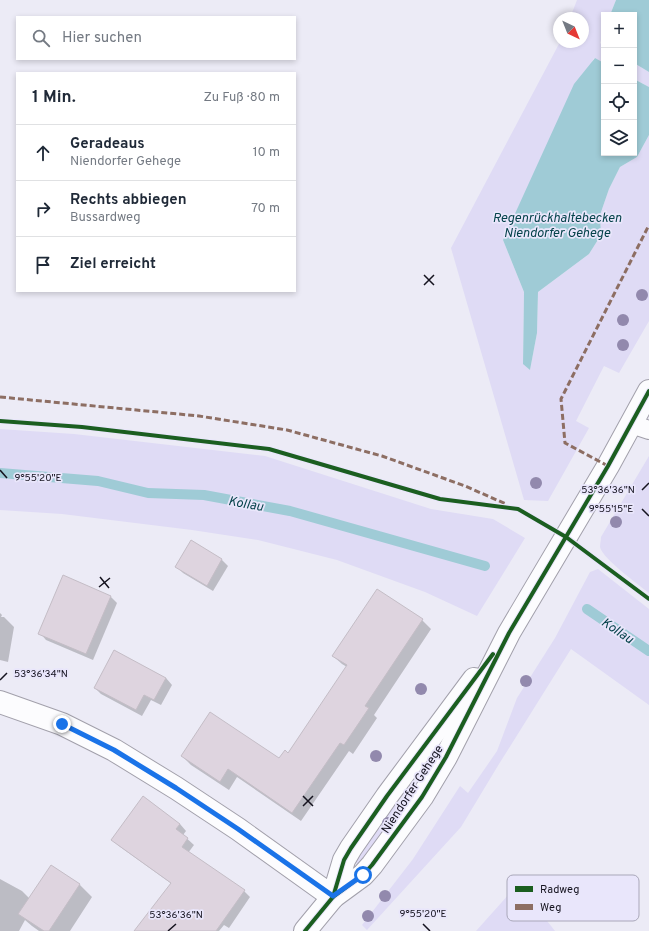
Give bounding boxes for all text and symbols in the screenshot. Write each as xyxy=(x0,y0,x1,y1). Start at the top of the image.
north arrow xyxy=(553,12,589,48)
map controls xyxy=(601,12,637,156)
button: + xyxy=(601,12,637,48)
search box xyxy=(16,16,296,60)
icon: search xyxy=(30,27,52,49)
text: Hier suchen xyxy=(62,29,142,48)
button: − xyxy=(601,48,637,84)
button: locate xyxy=(601,84,637,120)
text: 1 Min. xyxy=(32,87,76,109)
text: Zu Fuß · 80 m xyxy=(203,90,280,106)
button: layers xyxy=(601,120,637,156)
text: Geradeaus xyxy=(70,135,145,154)
icon: ahead xyxy=(32,142,54,164)
text: 10 m xyxy=(253,145,280,161)
text: Niendorfer Gehege xyxy=(70,154,181,170)
text: Rechts abbiegen xyxy=(70,191,187,210)
icon: right xyxy=(32,198,54,220)
text: 70 m xyxy=(251,201,280,217)
text: Bussardweg xyxy=(70,210,141,226)
water label: Regenrückhaltebecken Niendorfer Gehege xyxy=(492,211,622,242)
icon: arrive xyxy=(32,254,54,276)
text: Ziel erreicht xyxy=(70,255,156,274)
text: 9°55'20"E xyxy=(14,472,62,485)
text: 53°36'36"N xyxy=(581,484,635,497)
water label: Kollau xyxy=(227,494,265,516)
text: 9°55'15"E xyxy=(589,503,633,516)
water label: Kollau xyxy=(598,615,637,649)
text: 53°36'34"N xyxy=(14,668,68,681)
route end xyxy=(53,715,71,733)
street label: Niendorfer Gehege xyxy=(378,742,447,837)
route start xyxy=(354,866,372,884)
legend xyxy=(507,875,639,921)
text: Radweg xyxy=(540,883,579,897)
text: Weg xyxy=(540,901,561,915)
text: 9°55'20"E xyxy=(399,908,447,921)
text: 53°36'36"N xyxy=(149,909,203,922)

